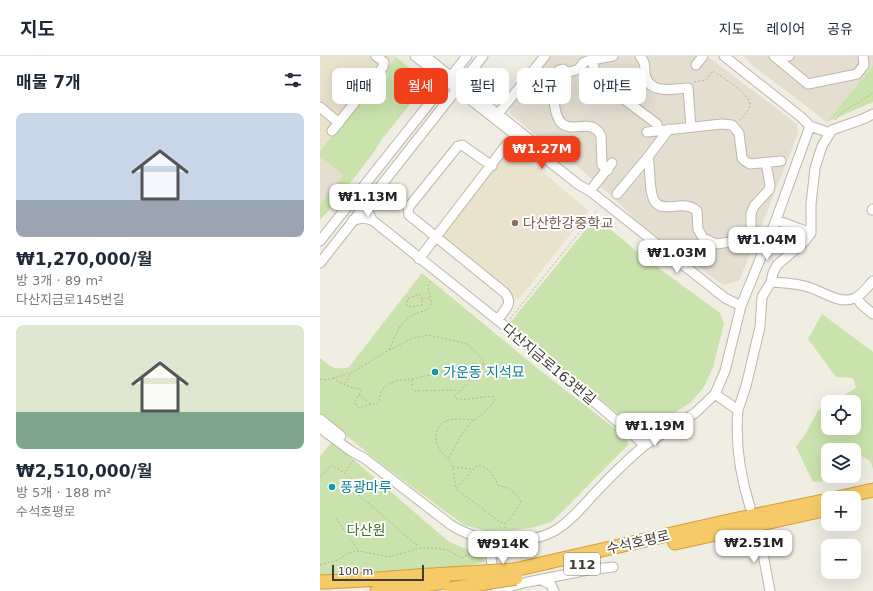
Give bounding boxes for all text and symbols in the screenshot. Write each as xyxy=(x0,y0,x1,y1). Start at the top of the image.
text: 지도 xyxy=(20,18,55,40)
text: 지도 xyxy=(719,21,745,37)
text: 레이어 xyxy=(767,21,805,37)
text: 공유 xyxy=(827,21,853,37)
chip: 매매 xyxy=(332,68,386,104)
chip: 월세 xyxy=(394,68,448,104)
chip: 필터 xyxy=(456,68,509,104)
chip: 신규 xyxy=(517,68,571,104)
chip: 아파트 xyxy=(579,68,646,104)
icon: filters xyxy=(282,69,304,91)
text: 매물 7개 xyxy=(16,72,81,92)
pin: ₩1.27M xyxy=(509,136,575,170)
icon: home xyxy=(124,139,196,211)
text: ₩1.27M xyxy=(512,141,572,156)
pin: ₩1.13M xyxy=(335,184,401,218)
text: ₩1.13M xyxy=(338,189,398,204)
place label: 다산한강중학교 xyxy=(523,215,613,231)
marker: 다산한강중학교 xyxy=(510,218,520,228)
pin: ₩1.04M xyxy=(734,227,800,261)
text: ₩1.04M xyxy=(737,232,797,247)
pin: ₩1.03M xyxy=(644,240,710,274)
text: ₩1.03M xyxy=(647,245,707,260)
text: ₩1,270,000/월 xyxy=(16,249,152,269)
text: 방 3개 · 89 m² xyxy=(16,273,103,288)
text: 다산지금로145번길 xyxy=(16,292,125,307)
street label: 다산지금로163번길 xyxy=(499,320,599,408)
icon: home xyxy=(124,351,196,423)
place label: 가운동 지석묘 xyxy=(443,364,525,380)
marker: 가운동 지석묘 xyxy=(430,367,440,377)
map controls xyxy=(821,395,861,579)
button: locate xyxy=(821,395,861,435)
pin: ₩1.19M xyxy=(622,413,688,447)
text: ₩1.19M xyxy=(625,418,685,433)
button: layers xyxy=(821,443,861,483)
text: ₩2,510,000/월 xyxy=(16,461,152,481)
place label: 풍광마루 xyxy=(340,479,392,495)
marker: 풍광마루 xyxy=(327,482,337,492)
text: 방 5개 · 188 m² xyxy=(16,485,112,500)
button: + xyxy=(821,491,861,531)
text: 수석호평로 xyxy=(16,504,76,519)
park label: 다산원 xyxy=(347,522,385,538)
street label: 수석호평로 xyxy=(605,527,671,557)
pin: ₩2.51M xyxy=(721,530,787,564)
pin: ₩914K xyxy=(475,531,531,565)
text: ₩2.51M xyxy=(724,535,784,550)
text: ₩914K xyxy=(477,536,529,551)
button: − xyxy=(821,539,861,579)
road number: 112 xyxy=(564,553,600,575)
scale bar xyxy=(332,563,424,582)
text: 100 m xyxy=(338,565,373,578)

